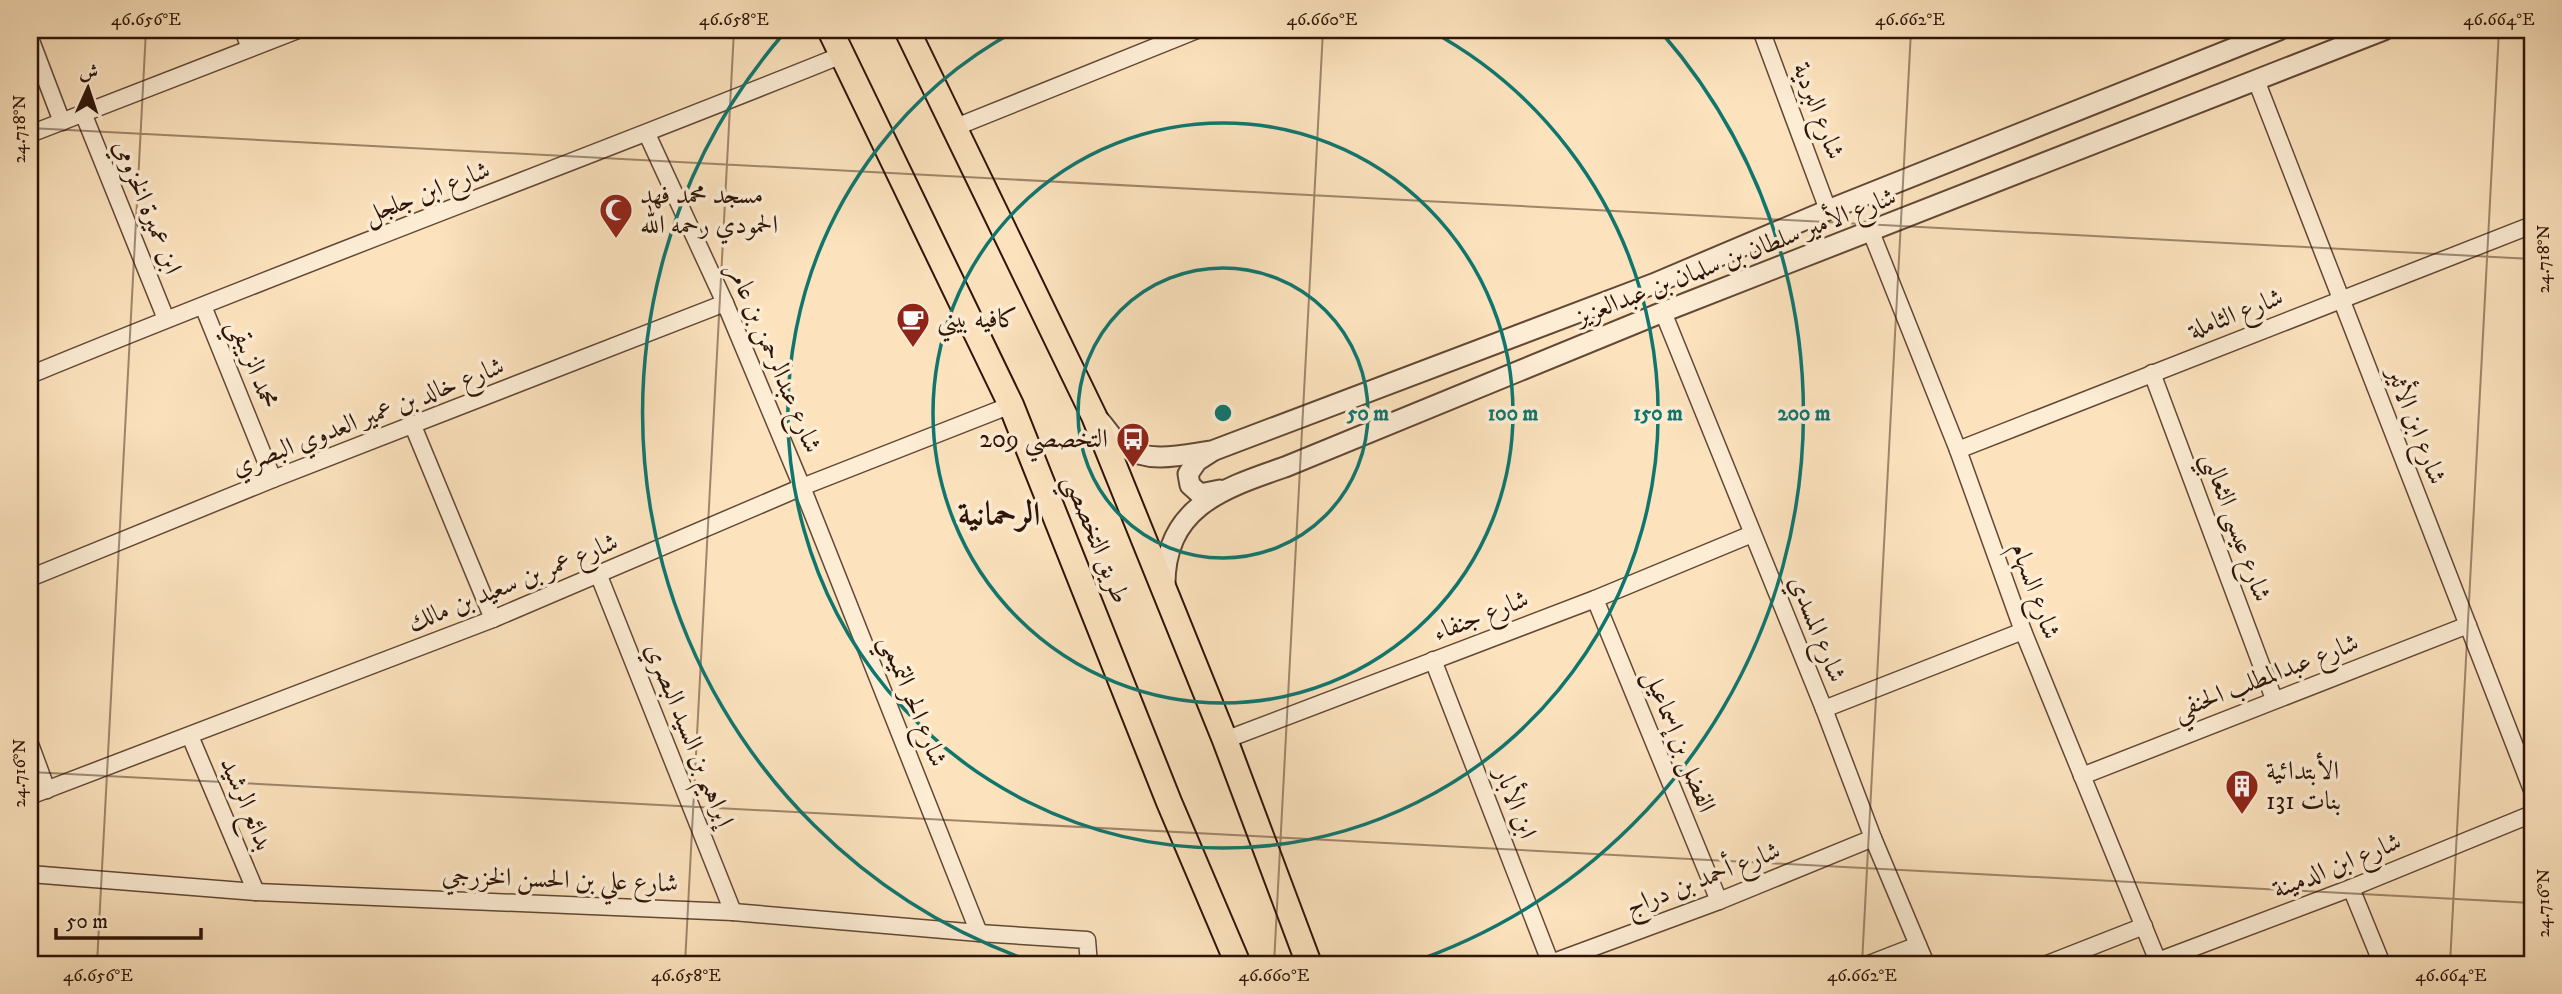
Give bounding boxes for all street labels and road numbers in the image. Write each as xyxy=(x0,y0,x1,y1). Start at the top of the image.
street label: شارع البردية xyxy=(1781,58,1852,166)
street label: ابن عميرة الخزومي xyxy=(101,135,189,281)
street label: شارع ابن جلجل xyxy=(359,154,496,236)
street label: شارع الأمير سلطان بن سلمان بن عبدالعزيز xyxy=(1567,178,1903,338)
street label: شارع عبدالرحمن بن عامر xyxy=(715,258,829,460)
street label: شارع الثاملة xyxy=(2182,281,2289,352)
street label: محمد الزيبقي xyxy=(213,315,286,416)
street label: شارع خالد بن عمير العدوي البصري xyxy=(227,350,510,488)
street label: شارع ابن الأثير xyxy=(2374,359,2456,491)
street label: شارع عيسى الثعالبي xyxy=(2188,448,2278,609)
street label: طريق التخصصي xyxy=(1050,470,1137,611)
street label: شارع عمر بن سعيد بن مالك xyxy=(403,526,625,644)
street label: شارع السهام xyxy=(1998,538,2068,646)
street label: شارع المسدي xyxy=(1777,571,1853,689)
street label: شارع جنفاء xyxy=(1429,583,1535,653)
street label: شارع عبدالمطلب الحنفي xyxy=(2168,626,2366,735)
street label: شارع الحر التميمي xyxy=(865,630,954,775)
street label: إبراهيم بن السيد البصري xyxy=(630,638,742,837)
street label: الفضل بن إسماعيل xyxy=(1635,665,1723,817)
street label: بدائع الرشيد xyxy=(206,752,280,858)
street label: ابن الأبار xyxy=(1485,759,1547,844)
street label: شارع ابن الدمينة xyxy=(2268,825,2408,910)
street label: شارع أحمد بن دراج xyxy=(1620,832,1787,929)
street label: شارع علي بن الحسن الخزرجي xyxy=(441,859,679,908)

